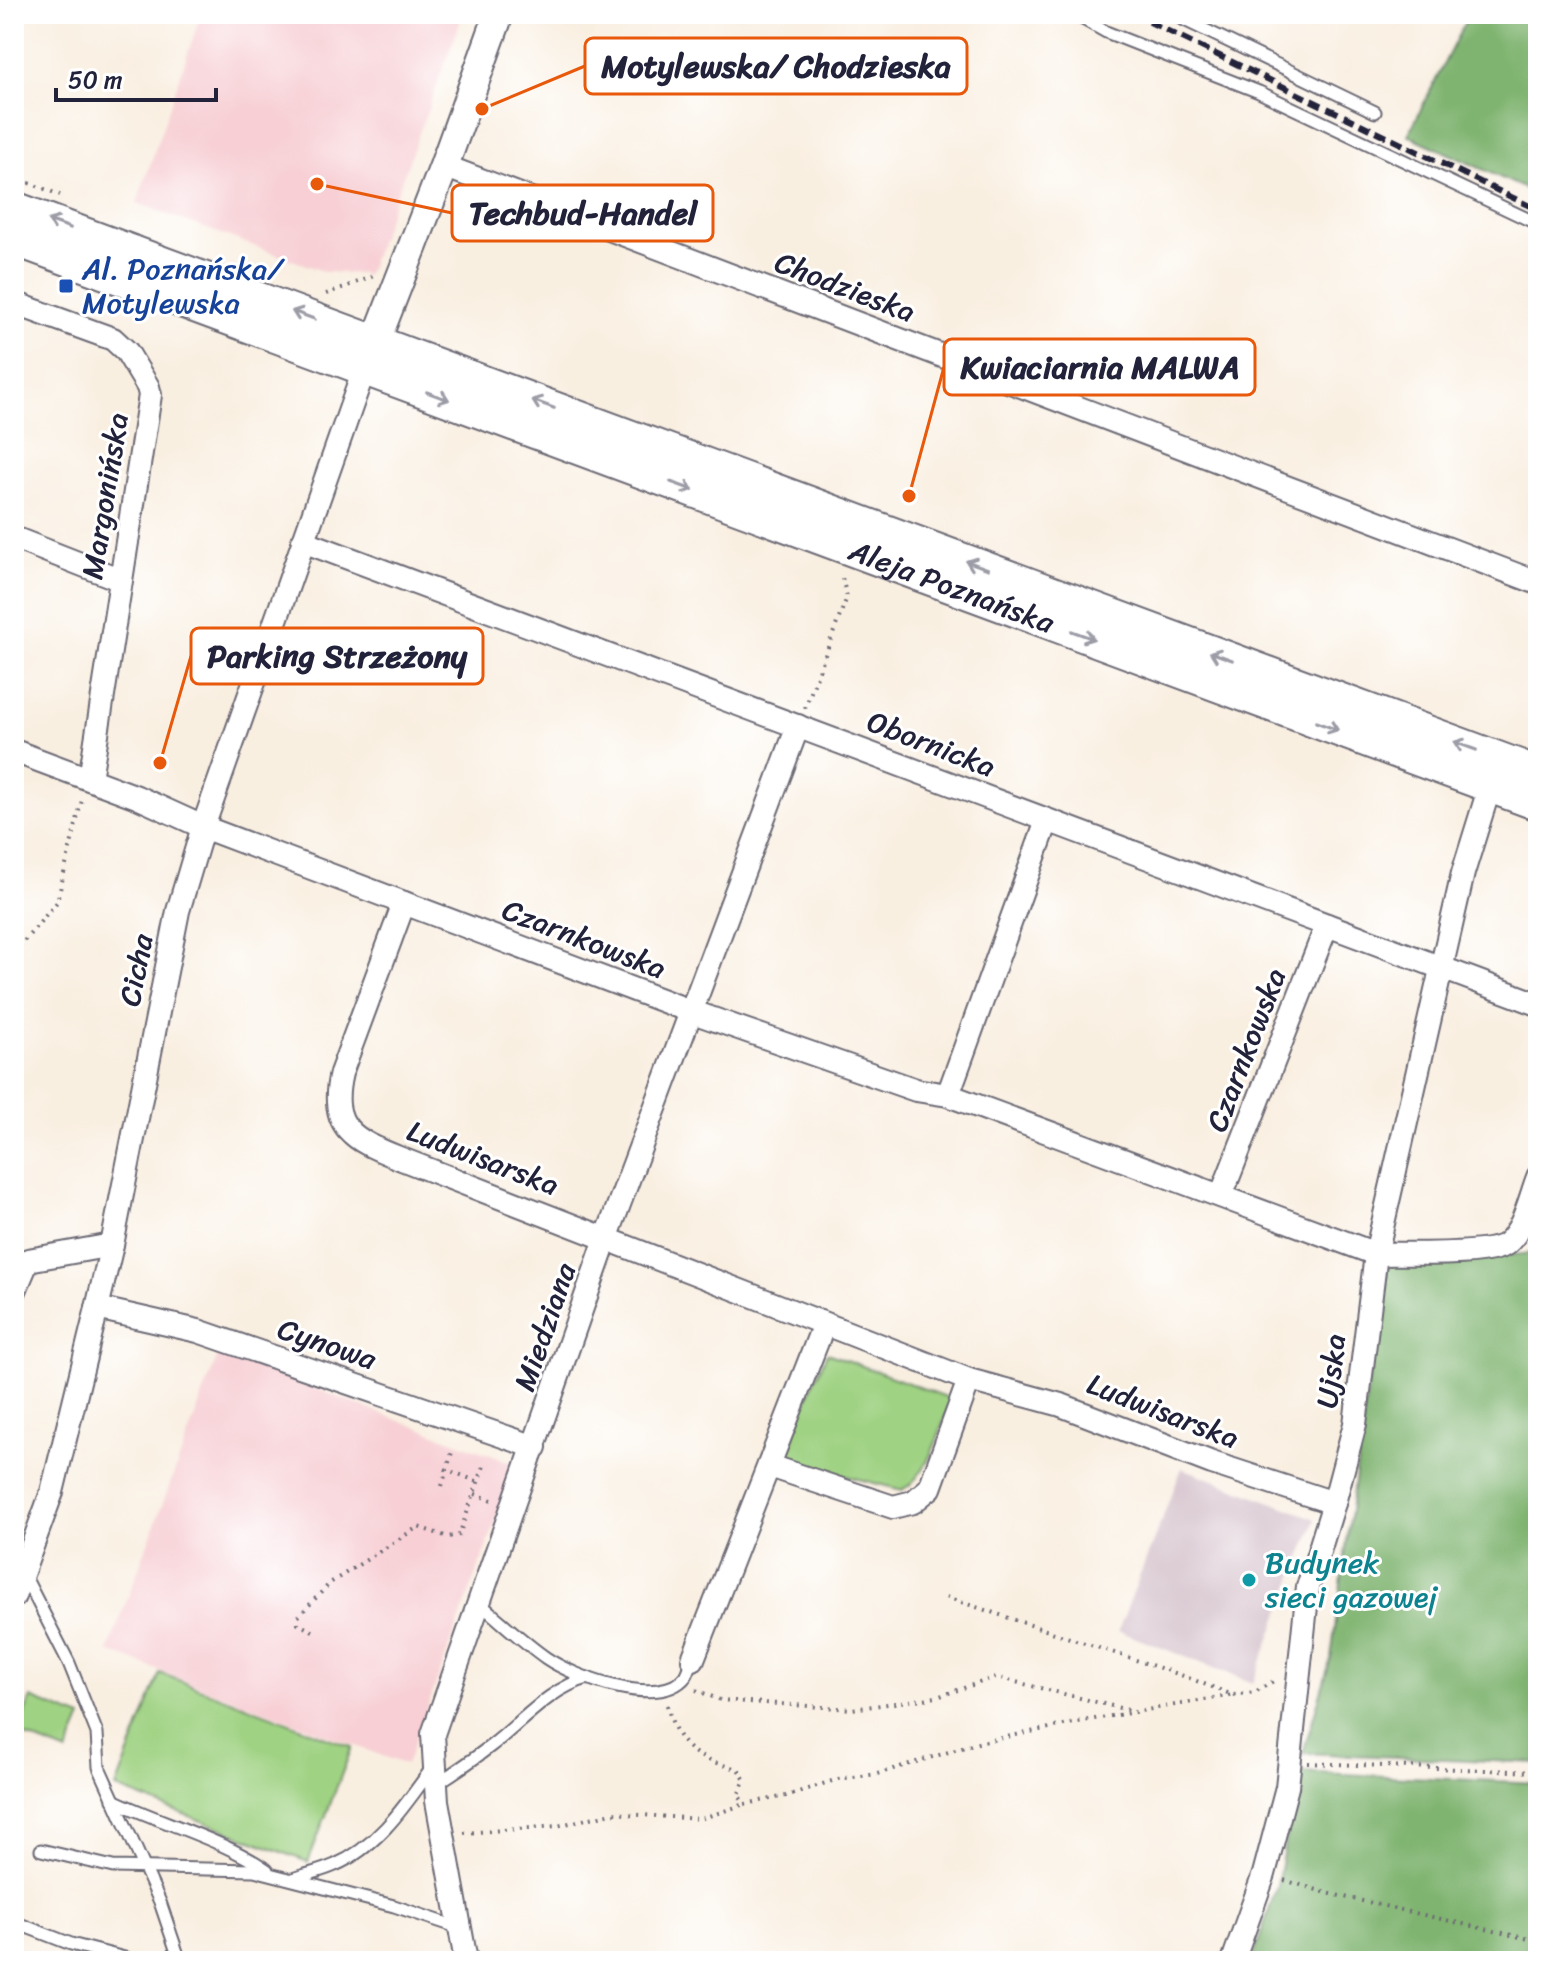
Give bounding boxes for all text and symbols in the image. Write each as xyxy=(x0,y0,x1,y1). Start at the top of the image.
callout: Motylewska/ Chodzieska xyxy=(585,38,967,94)
text: Motylewska/ Chodzieska xyxy=(600,38,951,95)
scale bar xyxy=(56,52,216,102)
text: 50 m xyxy=(68,59,123,101)
callout: Techbud-Handel xyxy=(452,185,713,241)
text: Techbud-Handel xyxy=(469,185,699,242)
one-way arrow xyxy=(47,216,72,231)
street label: Chodzieska xyxy=(767,235,923,339)
place label: Al. Poznańska/ Motylewska xyxy=(81,242,285,330)
marker: Al. Poznańska/ Motylewska xyxy=(57,277,75,295)
one-way arrow xyxy=(291,307,316,321)
callout: Kwiaciarnia MALWA xyxy=(944,339,1255,395)
text: Kwiaciarnia MALWA xyxy=(959,339,1240,396)
one-way arrow xyxy=(425,390,450,404)
one-way arrow xyxy=(532,396,556,410)
street label: Margonińska xyxy=(65,409,145,583)
one-way arrow xyxy=(669,480,694,494)
street label: Aleja Poznańska xyxy=(840,523,1063,650)
one-way arrow xyxy=(966,557,990,571)
callout: Parking Strzeżony xyxy=(191,628,483,684)
text: Parking Strzeżony xyxy=(207,628,468,685)
one-way arrow xyxy=(1070,629,1095,643)
one-way arrow xyxy=(1209,648,1234,662)
street label: Obornicka xyxy=(859,695,1003,793)
one-way arrow xyxy=(1314,720,1339,734)
one-way arrow xyxy=(1453,738,1478,752)
street label: Czarnkowska xyxy=(494,883,674,995)
street label: Cicha xyxy=(103,928,170,1011)
street label: Czarnkowska xyxy=(1190,960,1302,1140)
street label: Ludwisarska xyxy=(399,1104,567,1212)
street label: Miedziana xyxy=(498,1254,592,1399)
street label: Cynowa xyxy=(270,1302,385,1386)
street label: Ujska xyxy=(1300,1331,1362,1411)
street label: Ludwisarska xyxy=(1079,1357,1247,1465)
place label: Budynek sieci gazowej xyxy=(1264,1536,1438,1624)
marker: Budynek sieci gazowej xyxy=(1240,1571,1258,1589)

